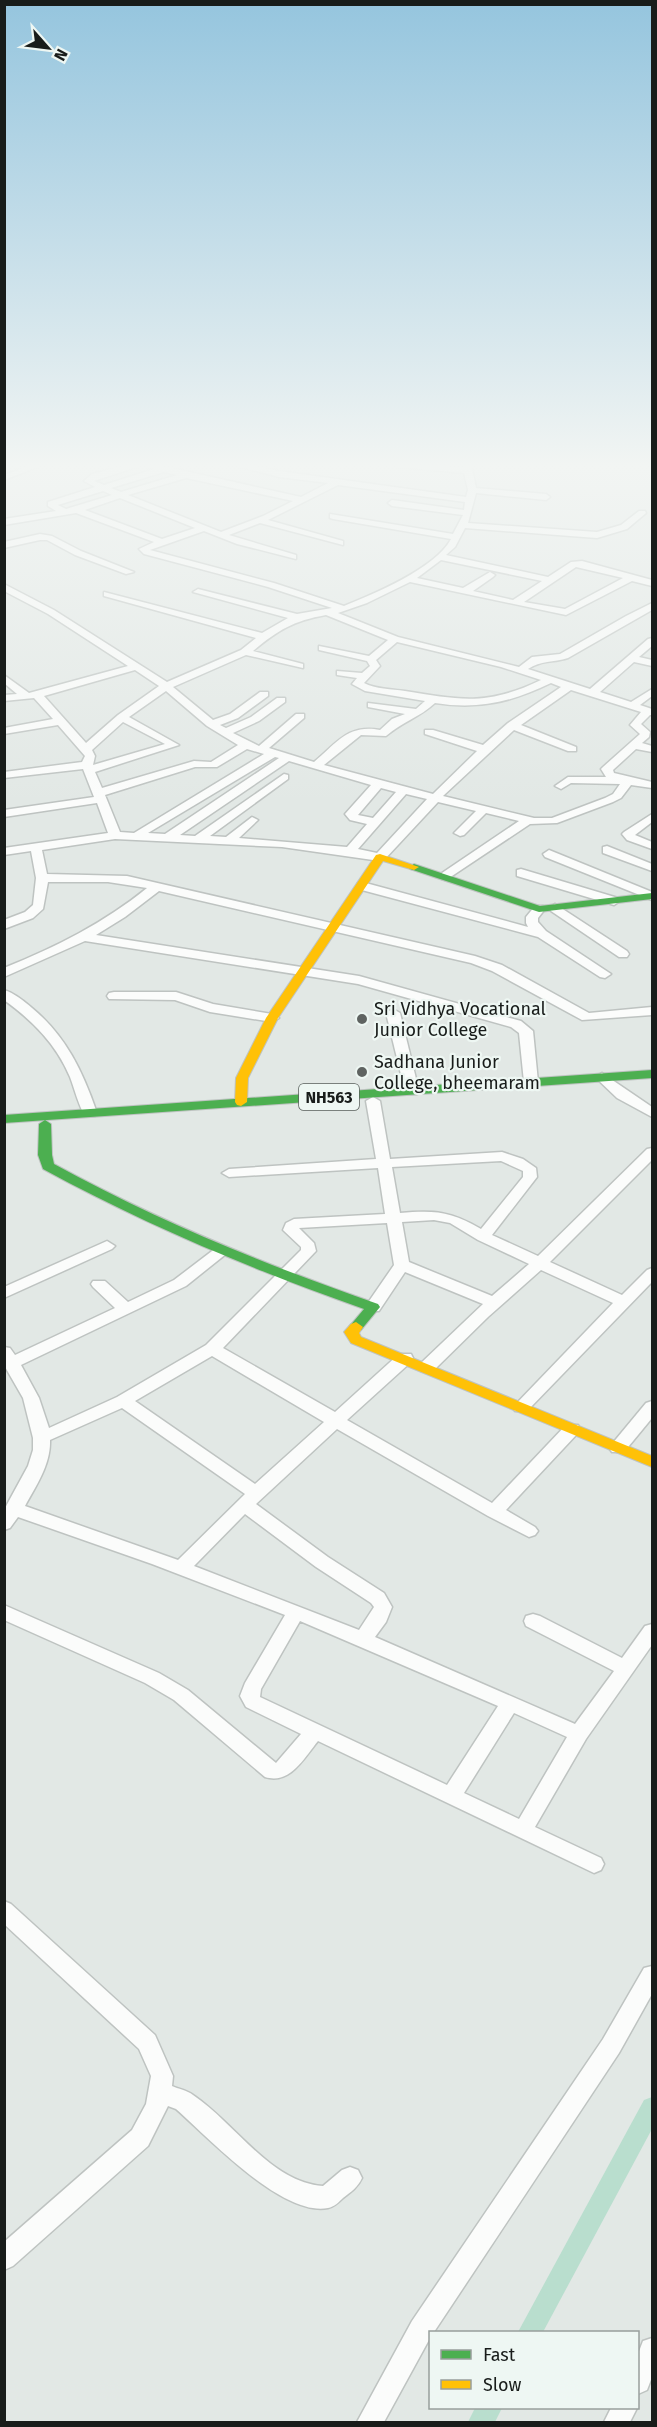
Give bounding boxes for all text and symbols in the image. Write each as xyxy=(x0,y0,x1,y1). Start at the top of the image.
north arrow xyxy=(18,18,78,78)
text: N xyxy=(50,46,72,64)
place label: Sri Vidhya Vocational Junior College xyxy=(374,998,546,1041)
marker: Sri Vidhya Vocational Junior College xyxy=(355,1012,369,1026)
place label: Sadhana Junior College, bheemaram xyxy=(374,1051,540,1094)
marker: Sadhana Junior College, bheemaram xyxy=(355,1065,369,1079)
road number: NH563 xyxy=(299,1084,359,1110)
legend xyxy=(429,2331,639,2409)
text: Fast xyxy=(483,2344,516,2366)
text: Slow xyxy=(483,2374,522,2396)

